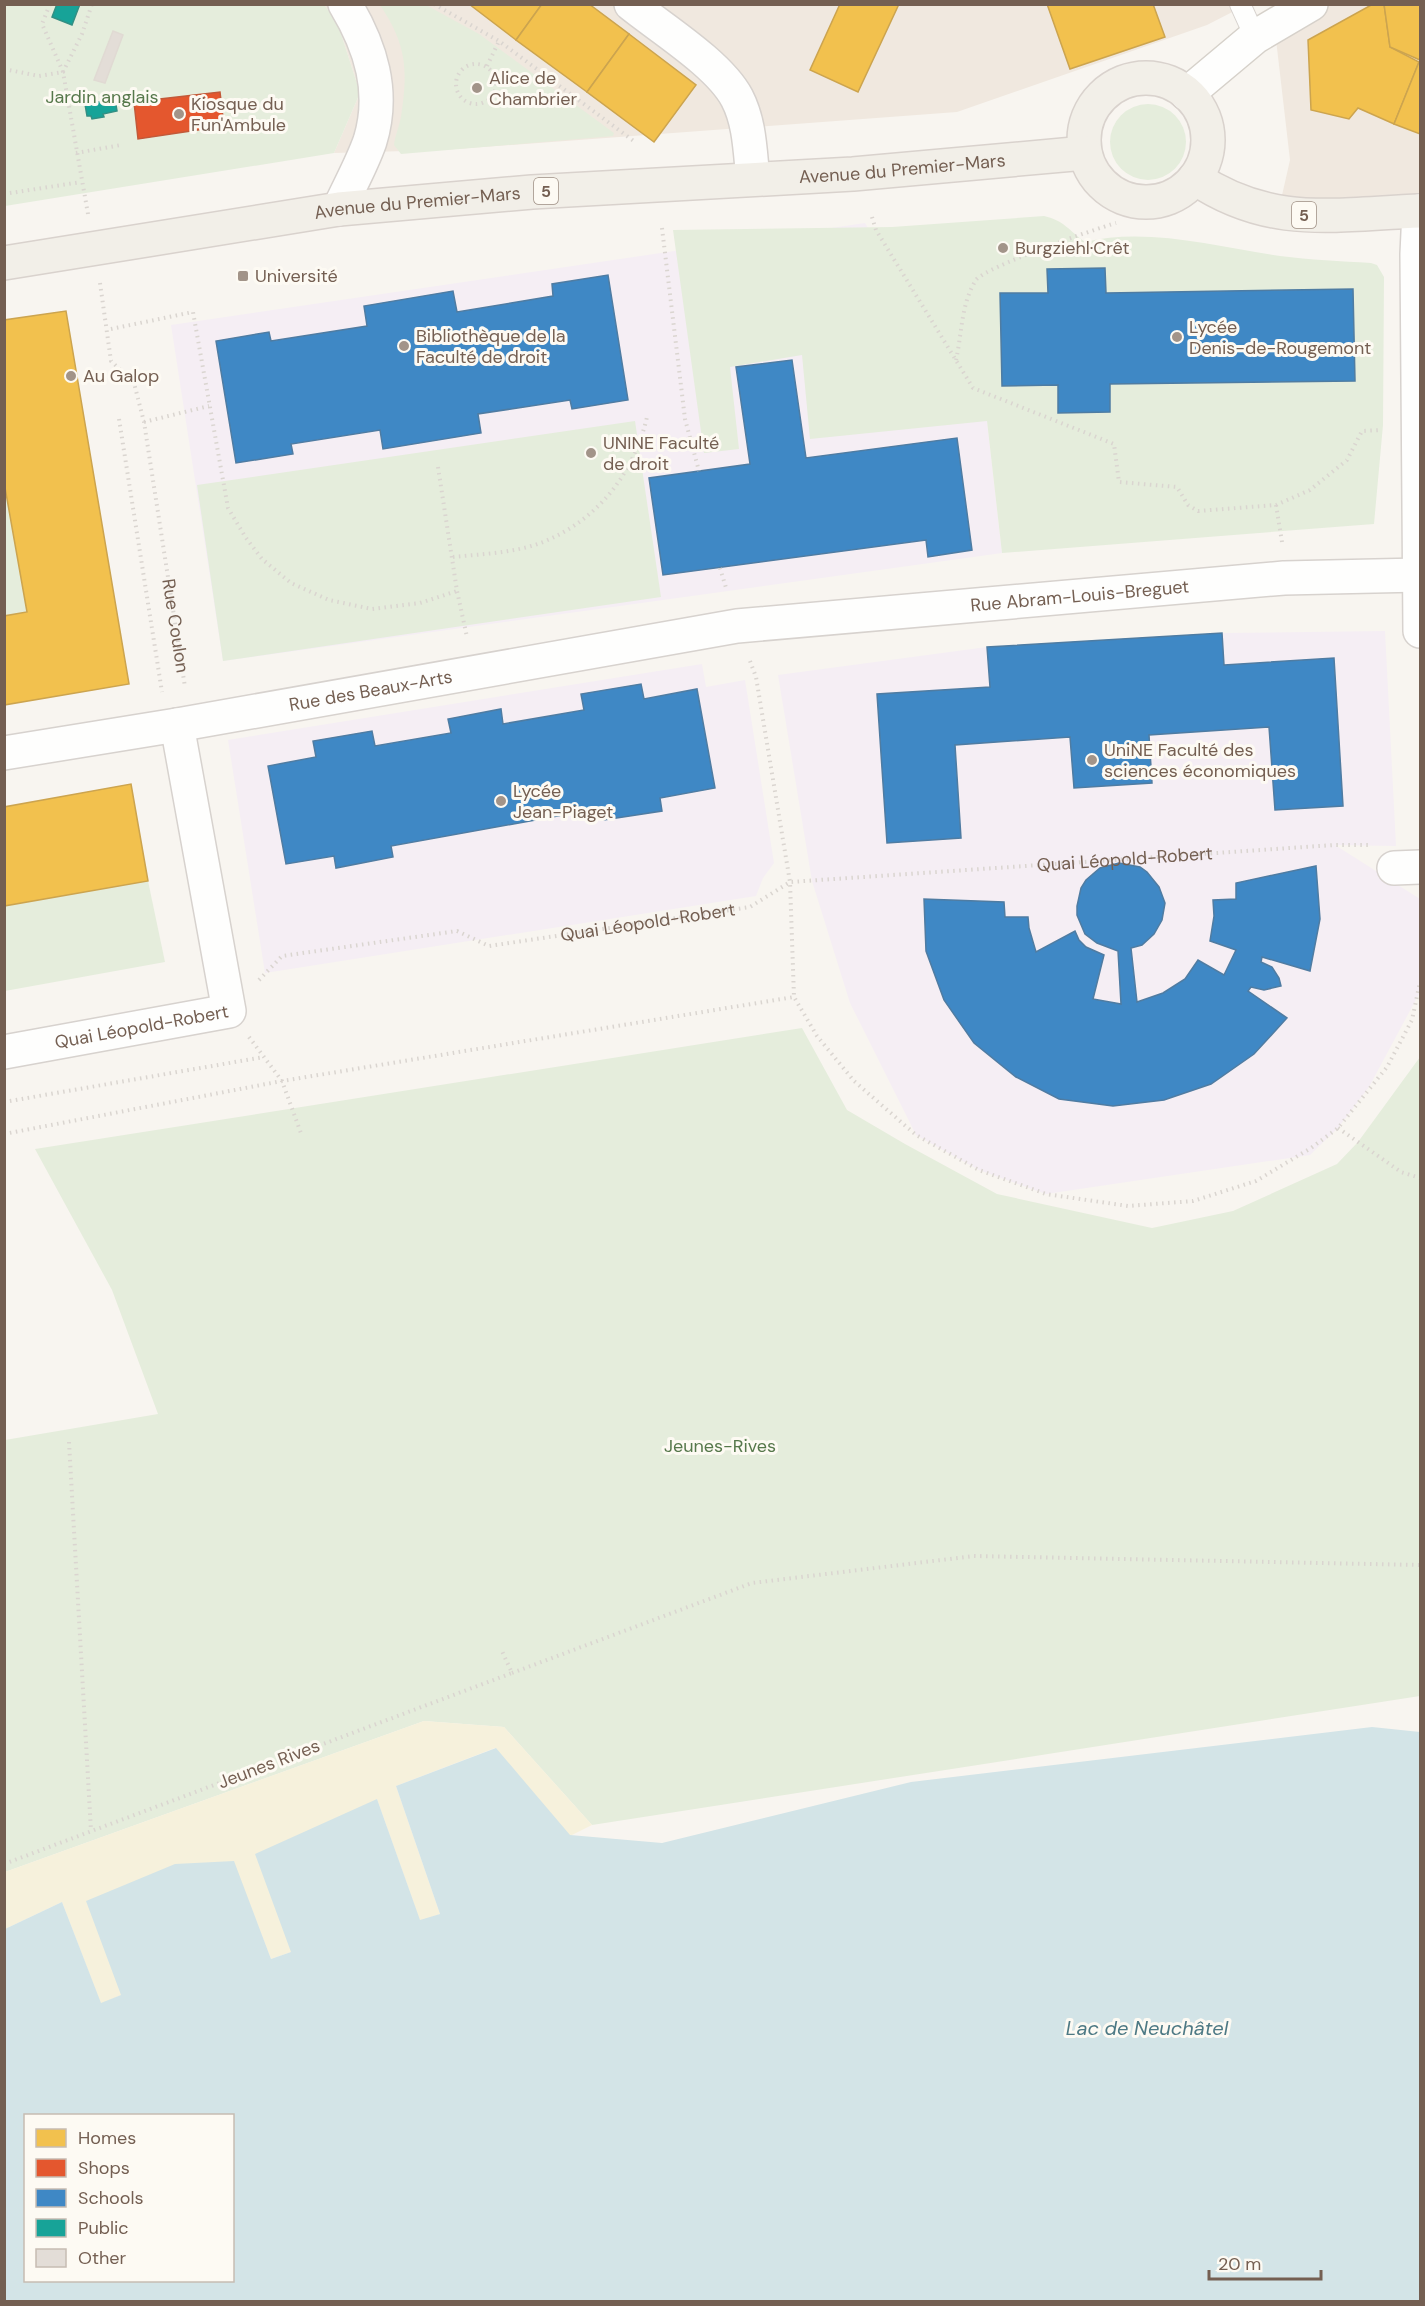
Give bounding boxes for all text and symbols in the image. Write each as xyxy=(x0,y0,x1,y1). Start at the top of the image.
place label: Alice de Chambrier xyxy=(489,66,578,111)
marker: Alice de Chambrier xyxy=(470,81,484,95)
park label: Jardin anglais xyxy=(45,85,159,109)
place label: Kiosque du Fun'Ambule xyxy=(191,92,286,137)
marker: Kiosque du Fun'Ambule xyxy=(172,107,186,121)
street label: Avenue du Premier-Mars xyxy=(798,148,1006,189)
road number: 5 xyxy=(534,178,558,204)
street label: Avenue du Premier-Mars xyxy=(313,181,522,225)
road number: 5 xyxy=(1292,202,1316,228)
place label: Burgziehl·Crêt xyxy=(1015,236,1130,260)
marker: Burgziehl·Crêt xyxy=(996,241,1010,255)
place label: Université xyxy=(255,264,338,288)
marker: Université xyxy=(236,269,250,283)
place label: Lycée Denis-de-Rougemont xyxy=(1189,315,1371,360)
place label: Bibliothèque de la Faculté de droit xyxy=(416,324,565,369)
marker: Lycée Denis-de-Rougemont xyxy=(1170,330,1184,344)
marker: Bibliothèque de la Faculté de droit xyxy=(397,339,411,353)
place label: Au Galop xyxy=(83,364,159,388)
marker: Au Galop xyxy=(64,369,78,383)
place label: UNINE Faculté de droit xyxy=(603,431,719,476)
marker: UNINE Faculté de droit xyxy=(584,446,598,460)
street label: Rue Abram-Louis-Breguet xyxy=(969,574,1190,617)
street label: Rue Coulon xyxy=(156,577,195,675)
street label: Rue des Beaux-Arts xyxy=(287,665,454,717)
place label: UniNE Faculté des sciences économiques xyxy=(1104,738,1296,783)
marker: UniNE Faculté des sciences économiques xyxy=(1085,753,1099,767)
place label: Lycée Jean-Piaget xyxy=(513,779,613,824)
marker: Lycée Jean-Piaget xyxy=(494,794,508,808)
street label: Quai Léopold-Robert xyxy=(1036,841,1214,877)
street label: Quai Léopold-Robert xyxy=(559,897,737,947)
street label: Quai Léopold-Robert xyxy=(53,999,231,1055)
park label: Jeunes-Rives xyxy=(664,1434,776,1458)
street label: Jeunes Rives xyxy=(215,1734,323,1794)
water label: Lac de Neuchâtel xyxy=(1066,2015,1229,2041)
legend xyxy=(24,2114,234,2282)
text: Homes xyxy=(78,2126,136,2150)
text: Shops xyxy=(78,2156,130,2180)
text: Schools xyxy=(78,2186,143,2210)
text: Public xyxy=(78,2216,129,2240)
scale bar xyxy=(1209,2243,1322,2281)
text: Other xyxy=(78,2246,127,2270)
text: 20 m xyxy=(1218,2252,1261,2276)

